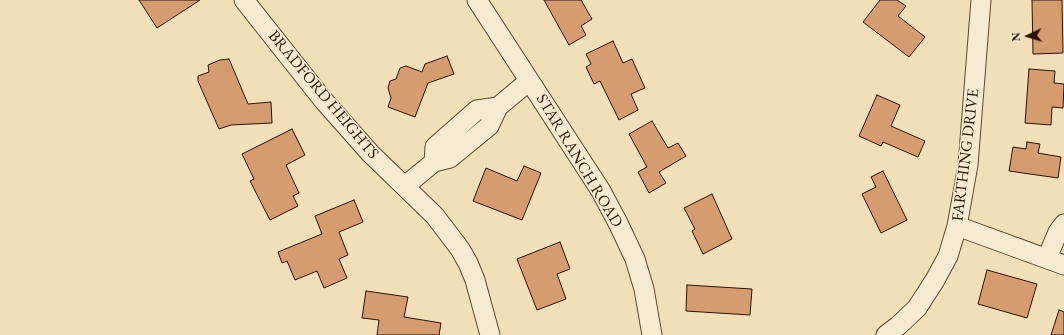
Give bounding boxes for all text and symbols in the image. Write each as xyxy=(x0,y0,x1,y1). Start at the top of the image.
north arrow xyxy=(1008,16,1048,56)
street label: BRADFORD HEIGHTS xyxy=(264,27,382,163)
text: N xyxy=(1009,32,1023,42)
street label: FARTHING DRIVE xyxy=(948,88,984,222)
street label: STAR RANCH ROAD xyxy=(532,91,626,231)

